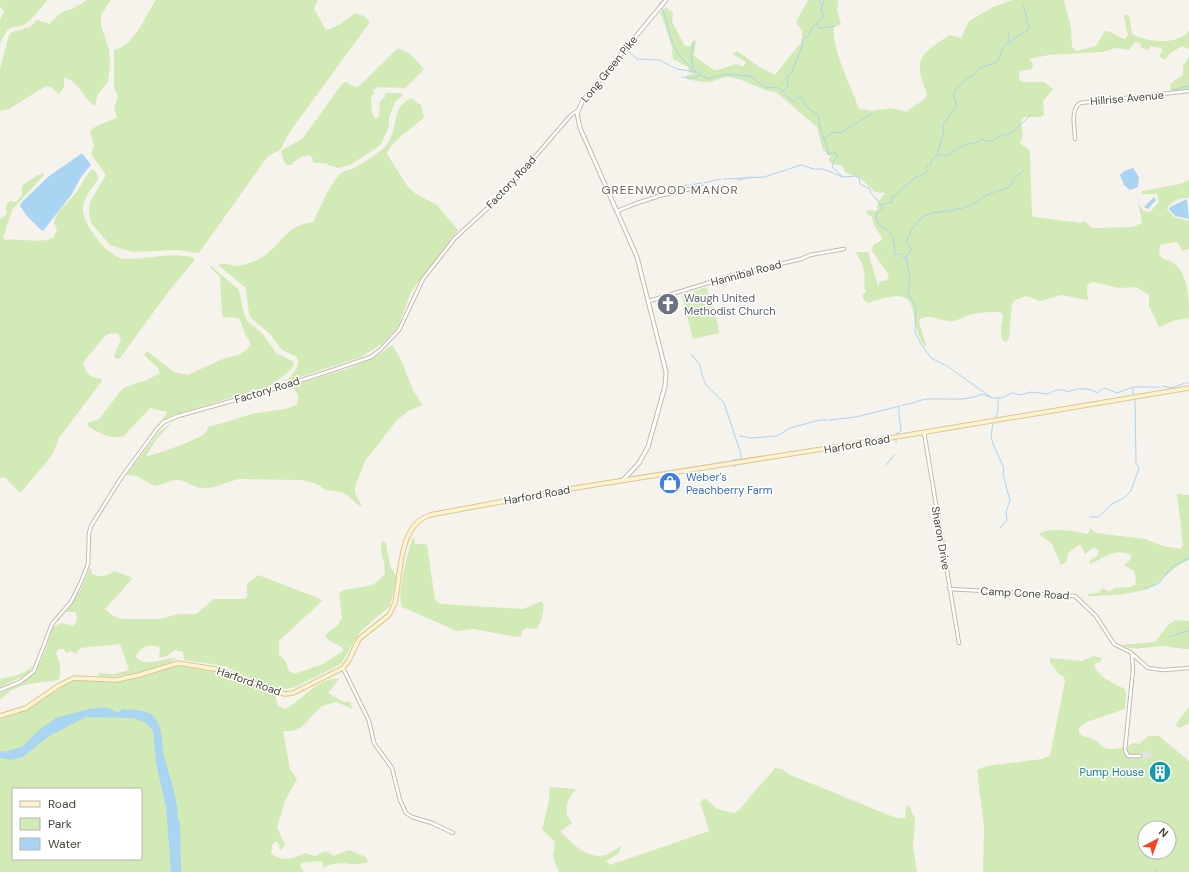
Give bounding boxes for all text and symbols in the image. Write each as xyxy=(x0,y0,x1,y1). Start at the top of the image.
street label: Long Green Pike xyxy=(578,33,640,105)
street label: Hillrise Avenue xyxy=(1090,88,1164,108)
street label: Factory Road xyxy=(483,153,539,211)
district label: GREENWOOD MANOR xyxy=(601,182,739,198)
street label: Hannibal Road xyxy=(709,257,783,289)
church icon: Waugh United Methodist Church xyxy=(655,291,681,317)
place label: Waugh United Methodist Church xyxy=(684,291,776,318)
street label: Factory Road xyxy=(233,373,301,406)
street label: Harford Road xyxy=(823,431,891,457)
shop icon: Weber's Peachberry Farm xyxy=(657,470,683,496)
place label: Weber's Peachberry Farm xyxy=(686,470,773,497)
street label: Harford Road xyxy=(503,482,571,508)
street label: Sharon Drive xyxy=(929,505,953,571)
street label: Camp Cone Road xyxy=(980,584,1070,602)
street label: Harford Road xyxy=(215,663,283,699)
building icon: Pump House xyxy=(1147,759,1173,785)
place label: Pump House xyxy=(1080,765,1144,779)
legend xyxy=(12,788,142,860)
text: Road xyxy=(48,796,76,812)
text: Park xyxy=(48,816,72,832)
north arrow xyxy=(1137,820,1177,860)
text: N xyxy=(1156,825,1171,840)
text: Water xyxy=(48,836,82,852)

